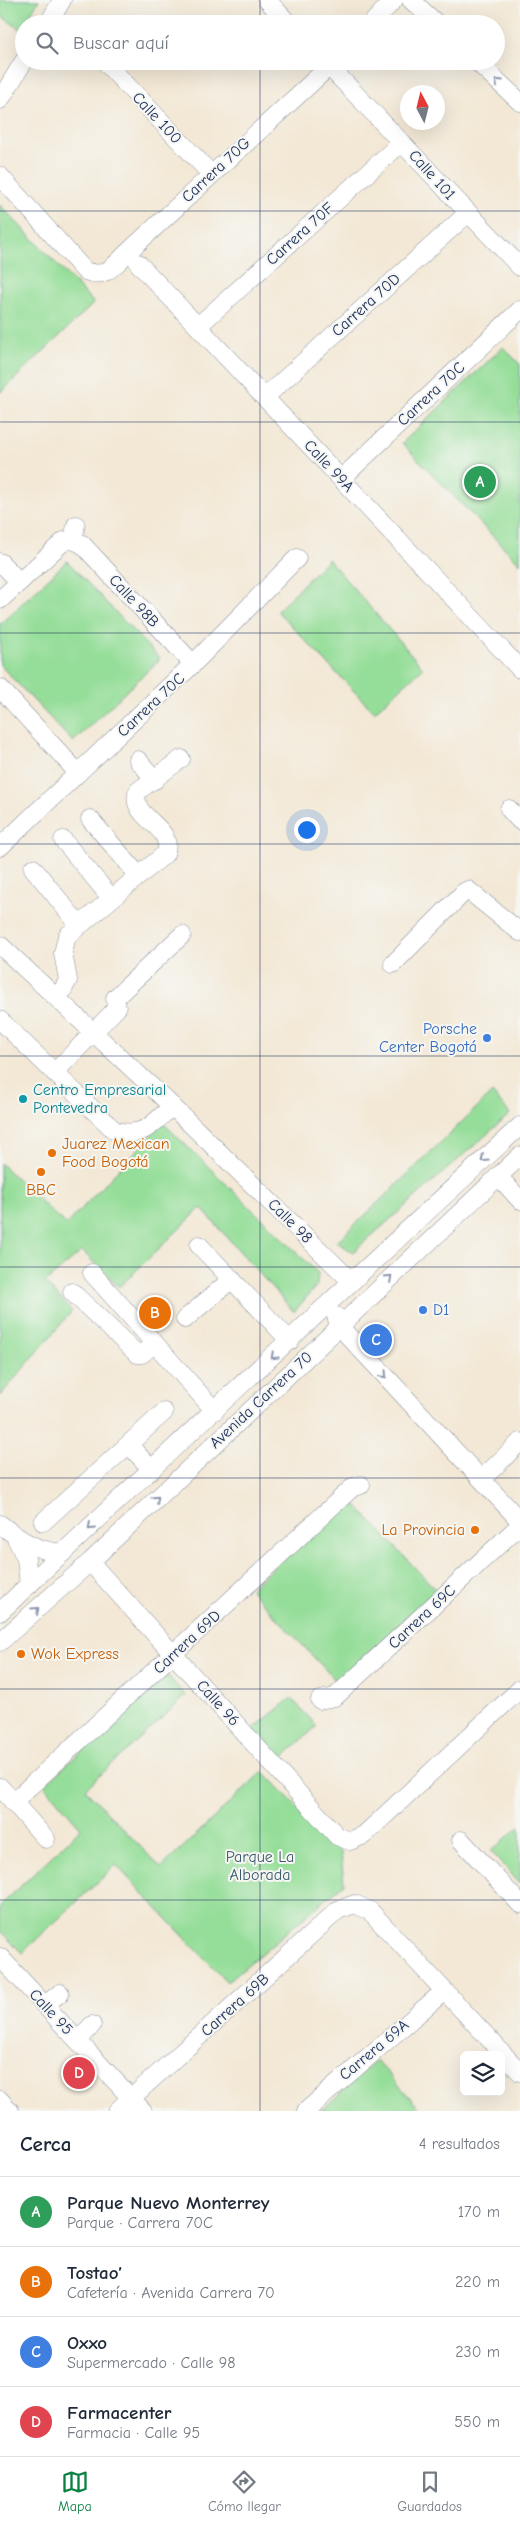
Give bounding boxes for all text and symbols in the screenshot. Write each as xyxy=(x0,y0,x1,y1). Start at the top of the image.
search box xyxy=(15,15,505,70)
icon: search xyxy=(33,29,61,57)
text: Buscar aquí xyxy=(73,32,169,54)
one-way arrow xyxy=(495,79,504,88)
north arrow xyxy=(400,85,445,130)
street label: Calle 100 xyxy=(128,88,186,148)
street label: Carrera 70G xyxy=(178,134,254,206)
street label: Calle 101 xyxy=(405,146,459,204)
street label: Carrera 70F xyxy=(263,198,338,269)
street label: Carrera 70D xyxy=(328,270,404,340)
street label: Carrera 70C xyxy=(394,358,468,430)
street label: Calle 99A xyxy=(300,436,358,496)
pin: A xyxy=(464,463,496,501)
street label: Calle 98B xyxy=(105,571,163,631)
street label: Carrera 70C xyxy=(114,669,188,741)
your location xyxy=(294,817,320,843)
place label: Porsche Center Bogotá xyxy=(379,1020,477,1056)
marker: Porsche Center Bogotá xyxy=(481,1032,493,1044)
place label: Centro Empresarial Pontevedra xyxy=(33,1081,166,1117)
marker: Centro Empresarial Pontevedra xyxy=(17,1093,29,1105)
place label: Juarez Mexican Food Bogotá xyxy=(62,1135,170,1171)
marker: Juarez Mexican Food Bogotá xyxy=(46,1147,58,1159)
one-way arrow xyxy=(481,1153,490,1162)
marker: BBC xyxy=(35,1166,47,1178)
place label: BBC xyxy=(26,1181,56,1199)
street label: Calle 98 xyxy=(264,1195,316,1247)
one-way arrow xyxy=(384,1275,393,1284)
pin: B xyxy=(139,1294,171,1332)
place label: D1 xyxy=(433,1301,449,1319)
marker: D1 xyxy=(417,1304,429,1316)
pin: C xyxy=(360,1321,392,1359)
street label: Avenida Carrera 70 xyxy=(206,1348,316,1452)
one-way arrow xyxy=(270,1350,279,1359)
one-way arrow xyxy=(378,1369,387,1378)
one-way arrow xyxy=(150,1496,159,1505)
one-way arrow xyxy=(88,1521,97,1530)
place label: La Provincia xyxy=(382,1521,465,1539)
marker: La Provincia xyxy=(469,1524,481,1536)
street label: Carrera 69C xyxy=(385,1581,459,1653)
one-way arrow xyxy=(31,1606,40,1615)
street label: Carrera 69D xyxy=(150,1606,224,1678)
place label: Wok Express xyxy=(31,1645,119,1663)
marker: Wok Express xyxy=(15,1648,27,1660)
street label: Calle 96 xyxy=(193,1676,243,1730)
park label: Parque La Alborada xyxy=(226,1848,294,1884)
street label: Carrera 69B xyxy=(197,1970,273,2040)
street label: Calle 95 xyxy=(25,1986,77,2038)
street label: Carrera 69A xyxy=(336,2016,412,2084)
map controls xyxy=(460,2051,505,2096)
button: layers xyxy=(460,2051,505,2096)
pin: D xyxy=(63,2054,95,2092)
text: Cerca xyxy=(20,2132,71,2156)
text: 4 resultados xyxy=(419,2135,500,2153)
text: Parque Nuevo Monterrey xyxy=(67,2192,269,2214)
text: A xyxy=(32,2203,40,2221)
text: 170 m xyxy=(458,2203,500,2221)
text: Parque · Carrera 70C xyxy=(67,2214,213,2232)
text: Tostao’ xyxy=(67,2262,122,2284)
text: B xyxy=(31,2273,41,2291)
text: 220 m xyxy=(455,2273,500,2291)
text: Cafetería · Avenida Carrera 70 xyxy=(67,2284,275,2302)
text: Oxxo xyxy=(67,2332,107,2354)
text: C xyxy=(31,2343,41,2361)
text: 230 m xyxy=(455,2343,500,2361)
text: Supermercado · Calle 98 xyxy=(67,2354,236,2372)
text: Farmacenter xyxy=(67,2402,171,2424)
text: D xyxy=(31,2413,41,2431)
text: 550 m xyxy=(454,2413,500,2431)
text: Farmacia · Calle 95 xyxy=(67,2424,200,2442)
tab: Mapa xyxy=(58,2468,92,2515)
tab: Cómo llegar xyxy=(208,2468,281,2515)
tab: Guardados xyxy=(397,2468,462,2515)

